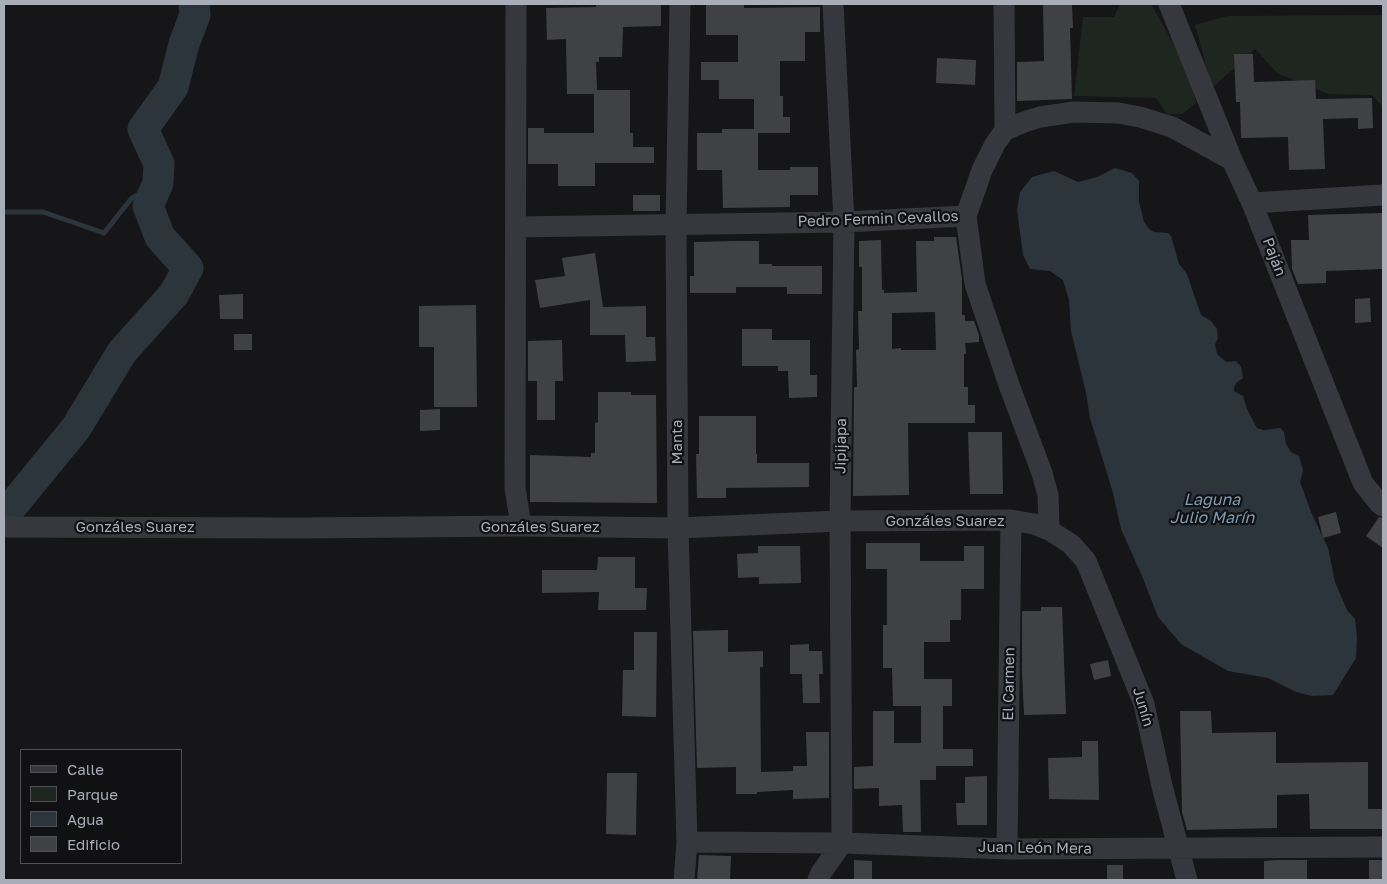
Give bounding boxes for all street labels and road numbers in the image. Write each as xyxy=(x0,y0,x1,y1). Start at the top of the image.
street label: Pedro Fermin Cevallos xyxy=(797,207,959,231)
street label: Paján xyxy=(1258,235,1290,279)
street label: Jipijapa xyxy=(832,418,850,474)
street label: Manta xyxy=(668,420,686,464)
street label: Gonzáles Suarez xyxy=(885,512,1005,530)
street label: Gonzáles Suarez xyxy=(75,518,195,536)
street label: Gonzáles Suarez xyxy=(480,518,600,536)
street label: El Carmen xyxy=(999,647,1019,721)
street label: Junín xyxy=(1129,685,1157,729)
street label: Juan León Mera xyxy=(978,838,1092,858)

